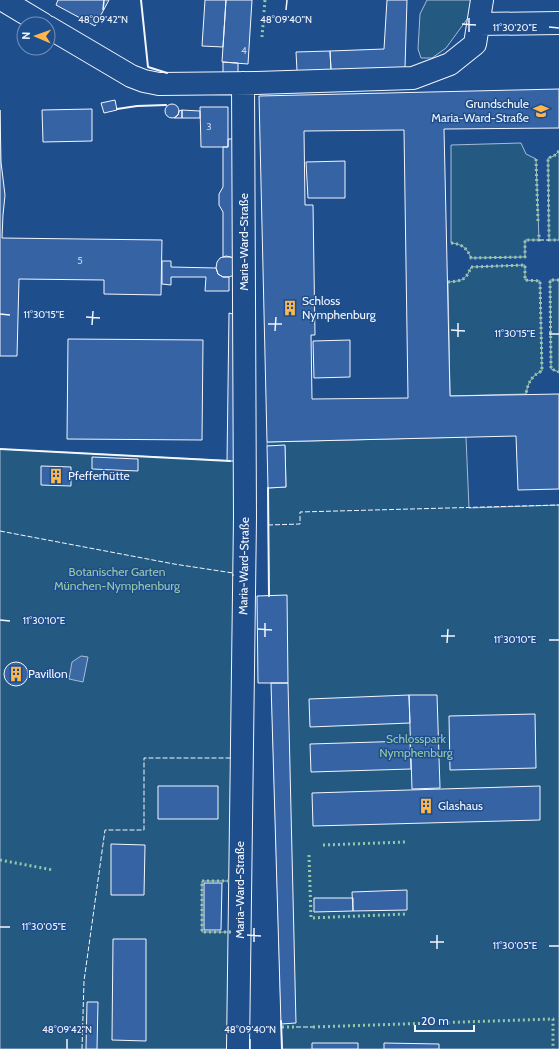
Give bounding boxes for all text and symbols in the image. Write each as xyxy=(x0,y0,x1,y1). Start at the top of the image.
text: 48°09'42"N xyxy=(78,13,128,26)
text: 48°09'40"N xyxy=(260,13,312,26)
north arrow xyxy=(16,16,56,56)
text: 11°30'20"E xyxy=(493,21,538,34)
text: N xyxy=(19,32,33,40)
house number: 4 xyxy=(241,44,247,57)
place label: Grundschule Maria-Ward-Straße xyxy=(431,96,529,125)
school or university icon: Grundschule Maria-Ward-Straße xyxy=(532,102,550,120)
house number: 3 xyxy=(206,120,212,133)
street label: Maria-Ward-Straße xyxy=(236,193,251,291)
house number: 5 xyxy=(77,254,83,267)
place label: Schloss Nymphenburg xyxy=(302,293,377,322)
building icon: Schloss Nymphenburg xyxy=(281,299,299,317)
text: 11°30'15"E xyxy=(24,308,65,321)
text: 11°30'15"E xyxy=(495,327,536,340)
building icon: Pfefferhütte xyxy=(47,467,65,485)
place label: Pfefferhütte xyxy=(68,468,130,483)
street label: Maria-Ward-Straße xyxy=(235,517,252,615)
park label: Botanischer Garten München-Nymphenburg xyxy=(54,564,181,593)
text: 11°30'10"E xyxy=(23,614,66,627)
text: 11°30'10"E xyxy=(494,633,537,646)
building icon: Pavillon xyxy=(7,665,25,683)
place label: Pavillon xyxy=(28,666,68,681)
park label: Schlosspark Nymphenburg xyxy=(379,731,454,760)
building icon: Glashaus xyxy=(417,797,435,815)
place label: Glashaus xyxy=(438,798,483,813)
street label: Maria-Ward-Straße xyxy=(232,841,247,939)
text: 11°30'05"E xyxy=(22,920,67,933)
text: 11°30'05"E xyxy=(493,939,538,952)
scale bar xyxy=(415,1007,474,1033)
text: 20 m xyxy=(421,1013,449,1028)
text: 48°09'42"N xyxy=(42,1023,92,1036)
text: 48°09'40"N xyxy=(224,1023,276,1036)

